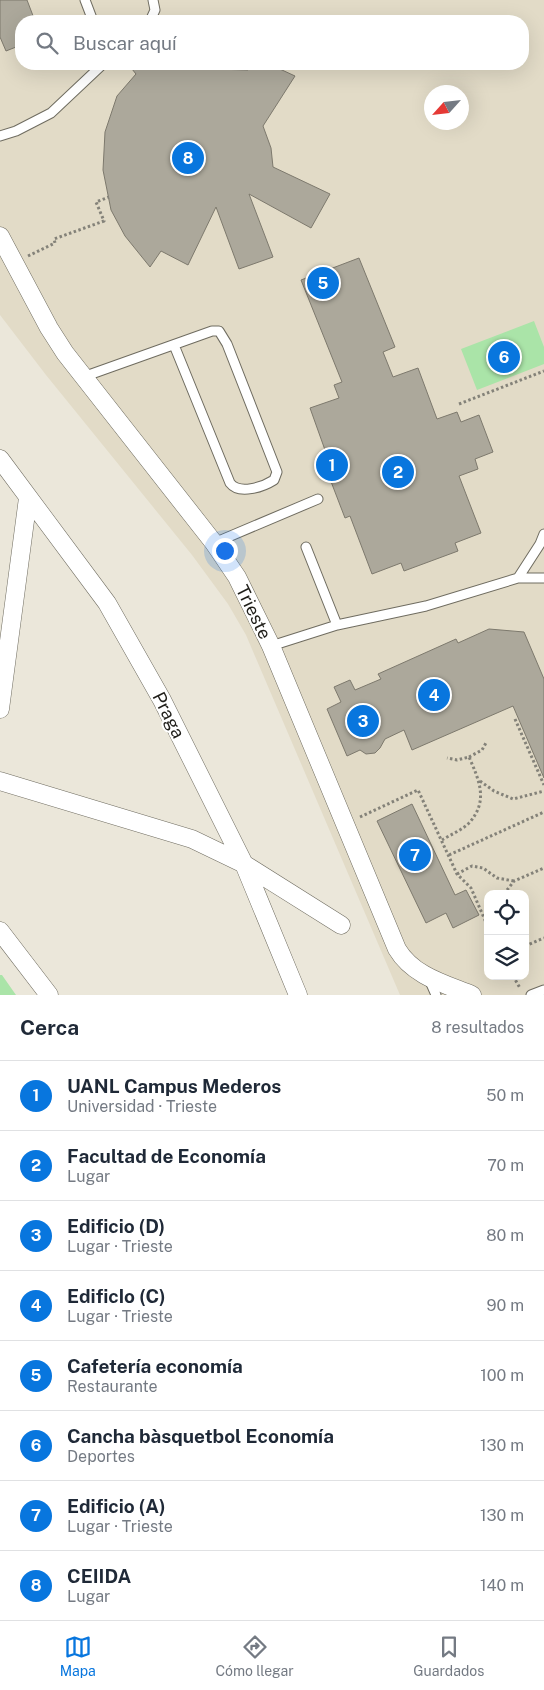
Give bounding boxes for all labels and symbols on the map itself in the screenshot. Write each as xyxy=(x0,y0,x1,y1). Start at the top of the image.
north arrow xyxy=(424,85,469,130)
pin: 8 xyxy=(172,139,204,177)
pin: 5 xyxy=(307,264,339,302)
pin: 6 xyxy=(488,338,520,376)
pin: 1 xyxy=(316,446,348,484)
pin: 2 xyxy=(382,453,414,491)
your location xyxy=(212,538,238,564)
street label: Trieste xyxy=(232,582,276,642)
pin: 4 xyxy=(418,676,450,714)
street label: Praga xyxy=(149,688,189,742)
pin: 3 xyxy=(347,702,379,740)
pin: 7 xyxy=(399,836,431,874)

